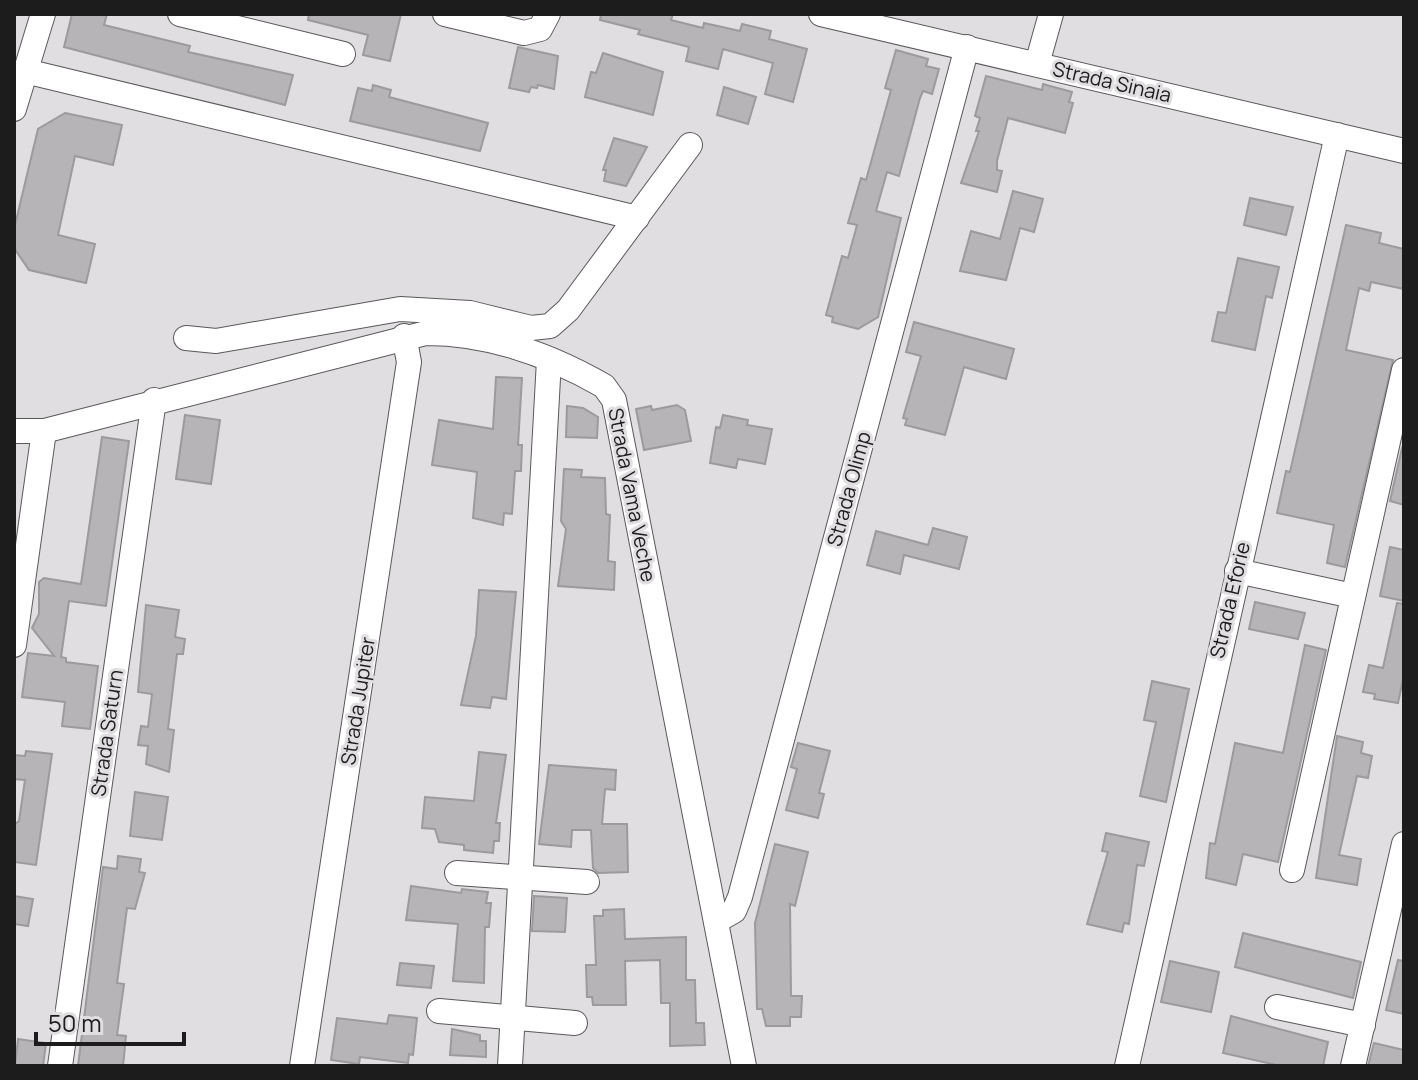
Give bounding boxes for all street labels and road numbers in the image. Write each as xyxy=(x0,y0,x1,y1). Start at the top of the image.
street label: Strada Sinaia xyxy=(1050,55,1174,108)
street label: Strada Vama Veche xyxy=(602,406,663,584)
street label: Strada Olimp xyxy=(820,428,877,549)
street label: Strada Eforie xyxy=(1203,539,1256,661)
street label: Strada Jupiter xyxy=(334,635,381,767)
street label: Strada Saturn xyxy=(84,668,129,798)

